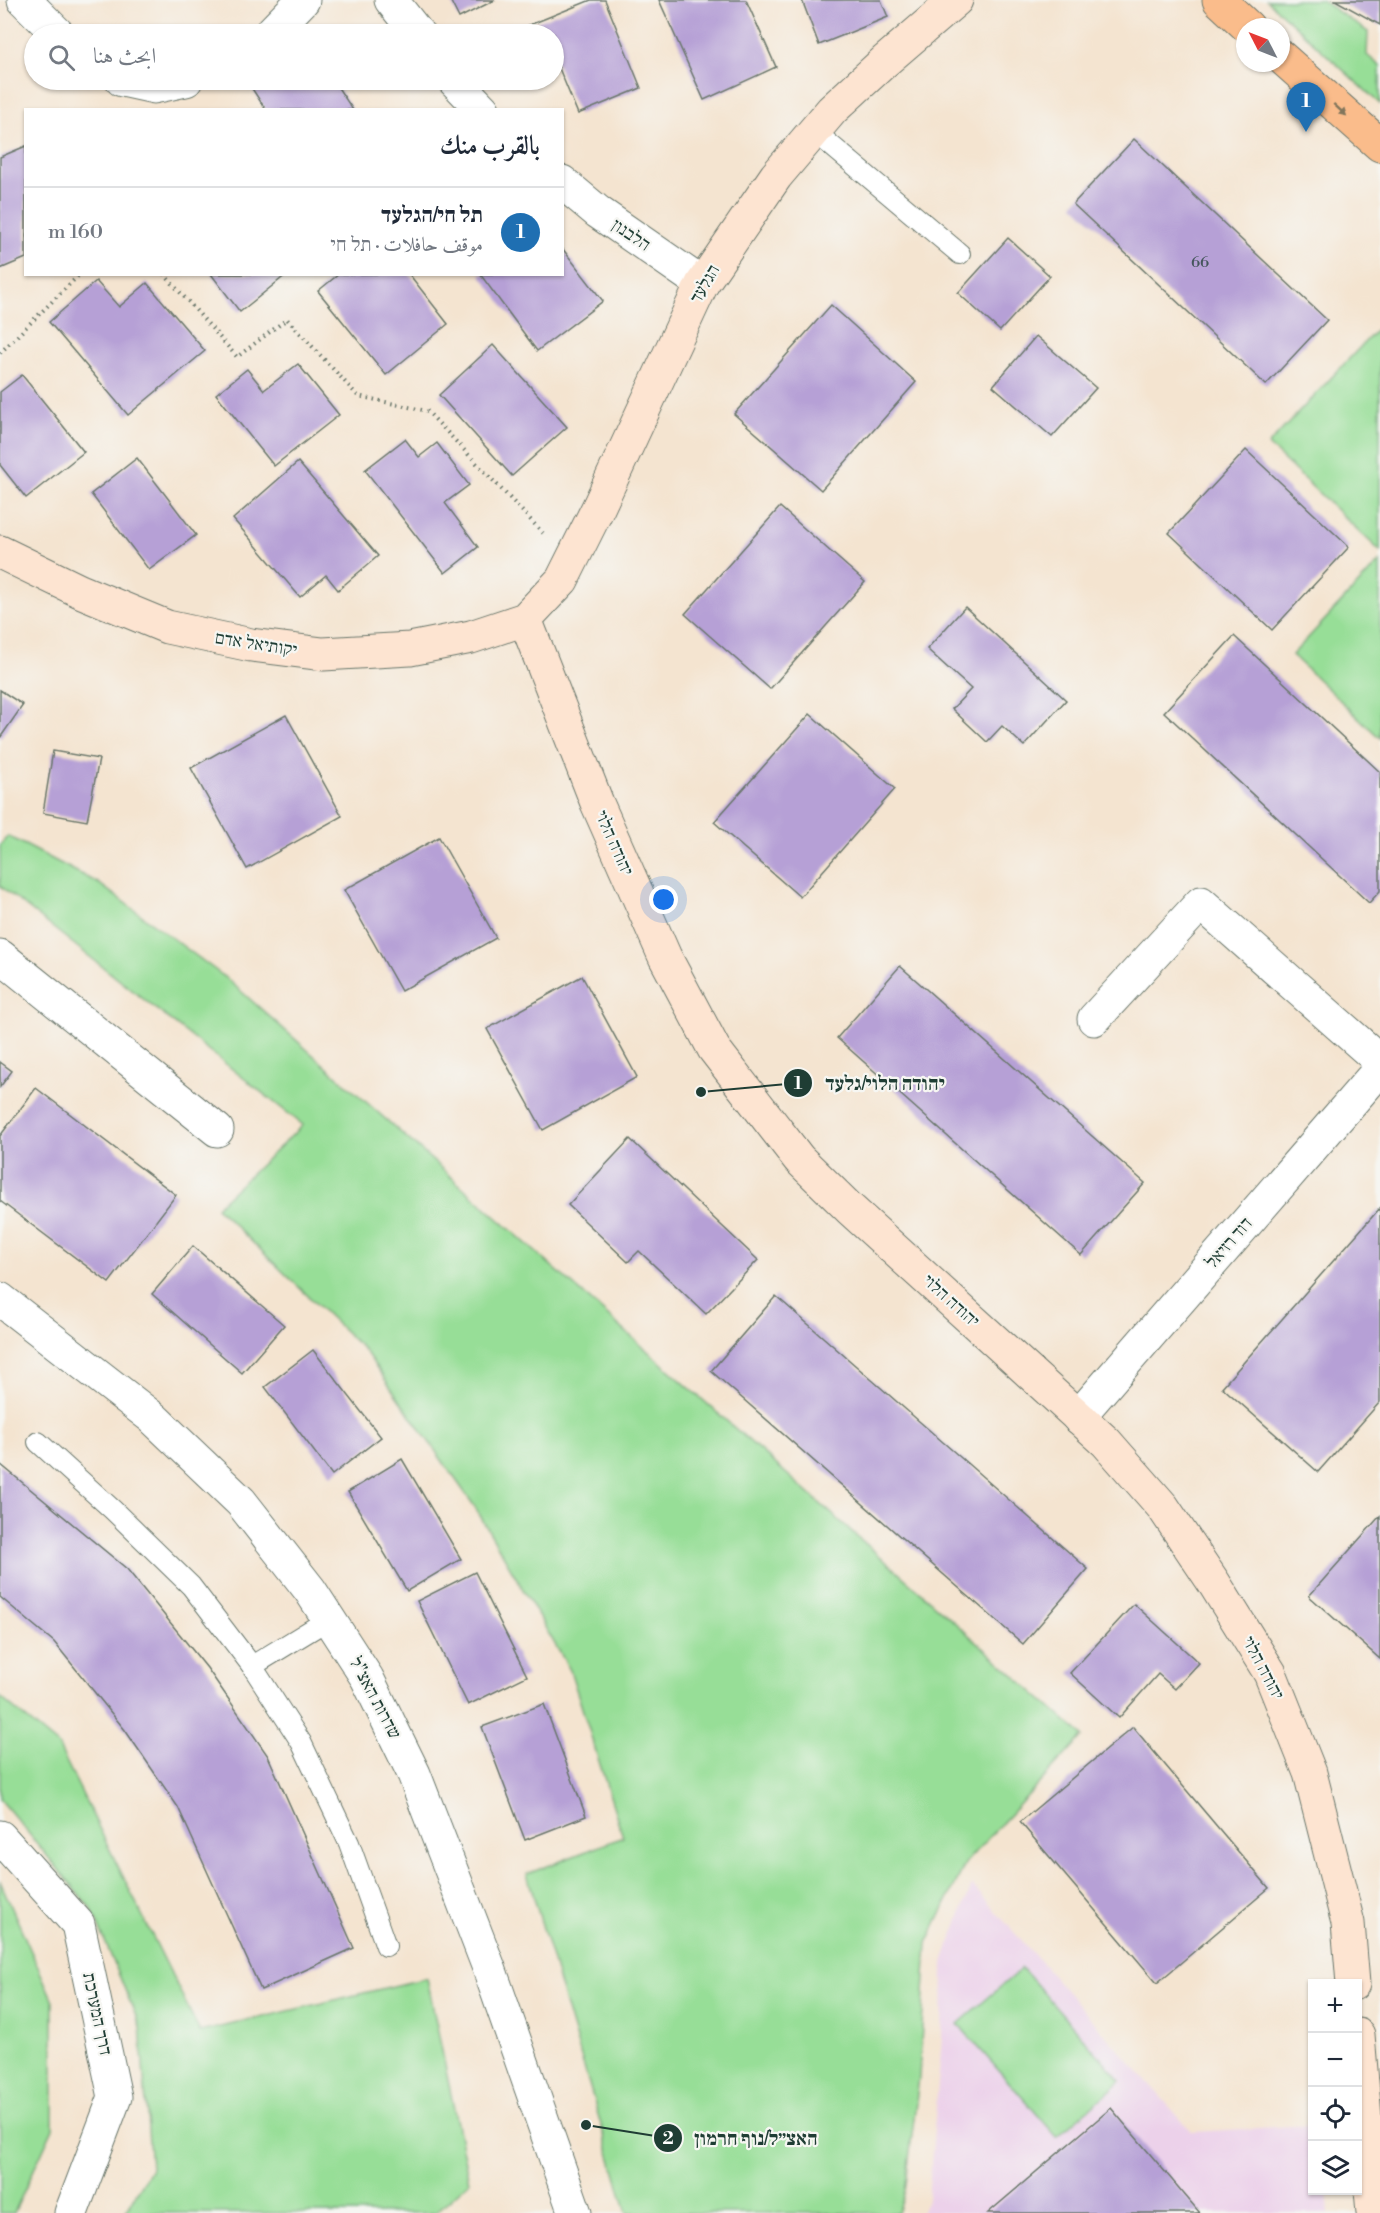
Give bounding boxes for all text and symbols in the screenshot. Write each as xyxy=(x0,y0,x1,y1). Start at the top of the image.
north arrow xyxy=(1236,18,1290,72)
search box xyxy=(24,24,564,90)
icon: search xyxy=(45,41,78,74)
text: ابحث هنا xyxy=(93,43,156,70)
pin: 1 xyxy=(1286,82,1326,132)
one-way arrow xyxy=(1332,103,1347,116)
text: بالقرب منك xyxy=(440,130,540,162)
text: תל חי/הגלעד xyxy=(381,202,483,229)
street label: הלבנון xyxy=(607,214,655,256)
text: 160 m xyxy=(48,220,103,245)
text: 1 xyxy=(516,220,525,245)
text: موقف حافلات · תל חי xyxy=(330,233,483,258)
house number: 66 xyxy=(1191,253,1209,272)
street label: הגלעד xyxy=(685,260,725,308)
street label: יקותיאל אדם xyxy=(213,626,299,662)
street label: יהודה הלוי xyxy=(590,807,639,879)
your location xyxy=(649,885,678,914)
callout: יהודה הלוי/גלעד xyxy=(783,1064,957,1102)
text: 1 xyxy=(794,1072,803,1095)
text: יהודה הלוי/גלעד xyxy=(825,1072,945,1097)
street label: דוד רזיאל xyxy=(1200,1212,1258,1274)
street label: יהודה הלוי xyxy=(918,1269,984,1333)
street label: יהודה הלוי xyxy=(1237,1632,1289,1704)
street label: שדרות האצ"ל xyxy=(344,1653,406,1743)
street label: דרך המערכת xyxy=(77,1970,117,2058)
map controls xyxy=(1308,1979,1362,2195)
button: + xyxy=(1308,1979,1362,2033)
button: − xyxy=(1308,2033,1362,2087)
button: locate xyxy=(1308,2087,1362,2141)
callout: האצ״ל/נוף חרמון xyxy=(653,2119,830,2157)
text: 2 xyxy=(662,2127,674,2150)
text: האצ״ל/נוף חרמון xyxy=(694,2127,818,2152)
button: layers xyxy=(1308,2141,1362,2195)

